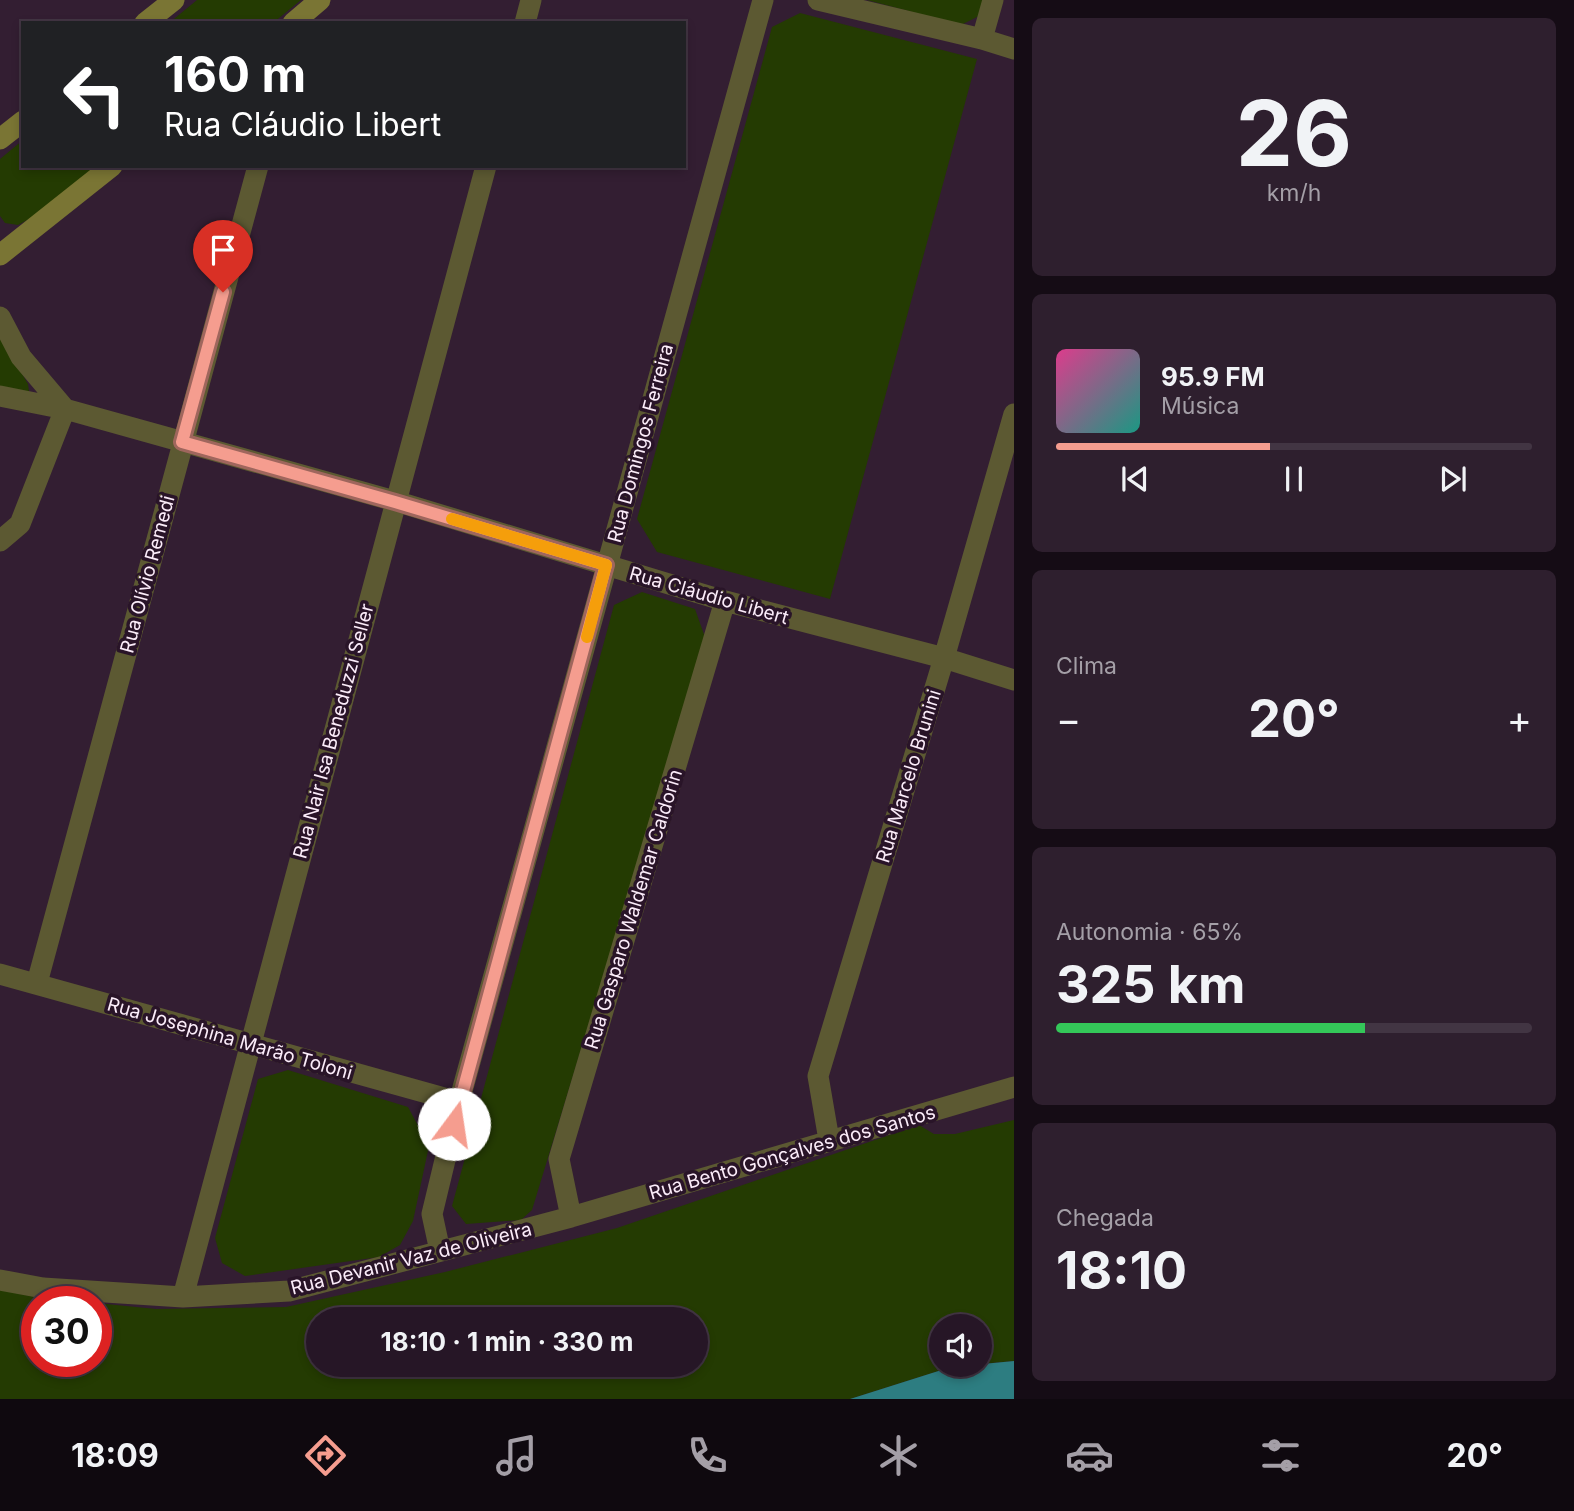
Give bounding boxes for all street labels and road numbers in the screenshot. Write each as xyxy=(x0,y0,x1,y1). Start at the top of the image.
street label: Rua Domingos Ferreira xyxy=(603,341,678,545)
street label: Rua Olívio Remedi xyxy=(115,493,180,655)
street label: Rua Cláudio Libert xyxy=(627,562,791,629)
street label: Rua Nair Isa Beneduzzi Seller xyxy=(288,601,379,861)
street label: Rua Marcelo Brunini xyxy=(871,687,946,866)
street label: Rua Gasparo Waldemar Caldorin xyxy=(580,766,687,1052)
street label: Rua Josephina Marão Toloni xyxy=(105,992,355,1085)
street label: Rua Bento Gonçalves dos Santos xyxy=(646,1101,938,1204)
street label: Rua Devanir Vaz de Oliveira xyxy=(288,1217,534,1300)

